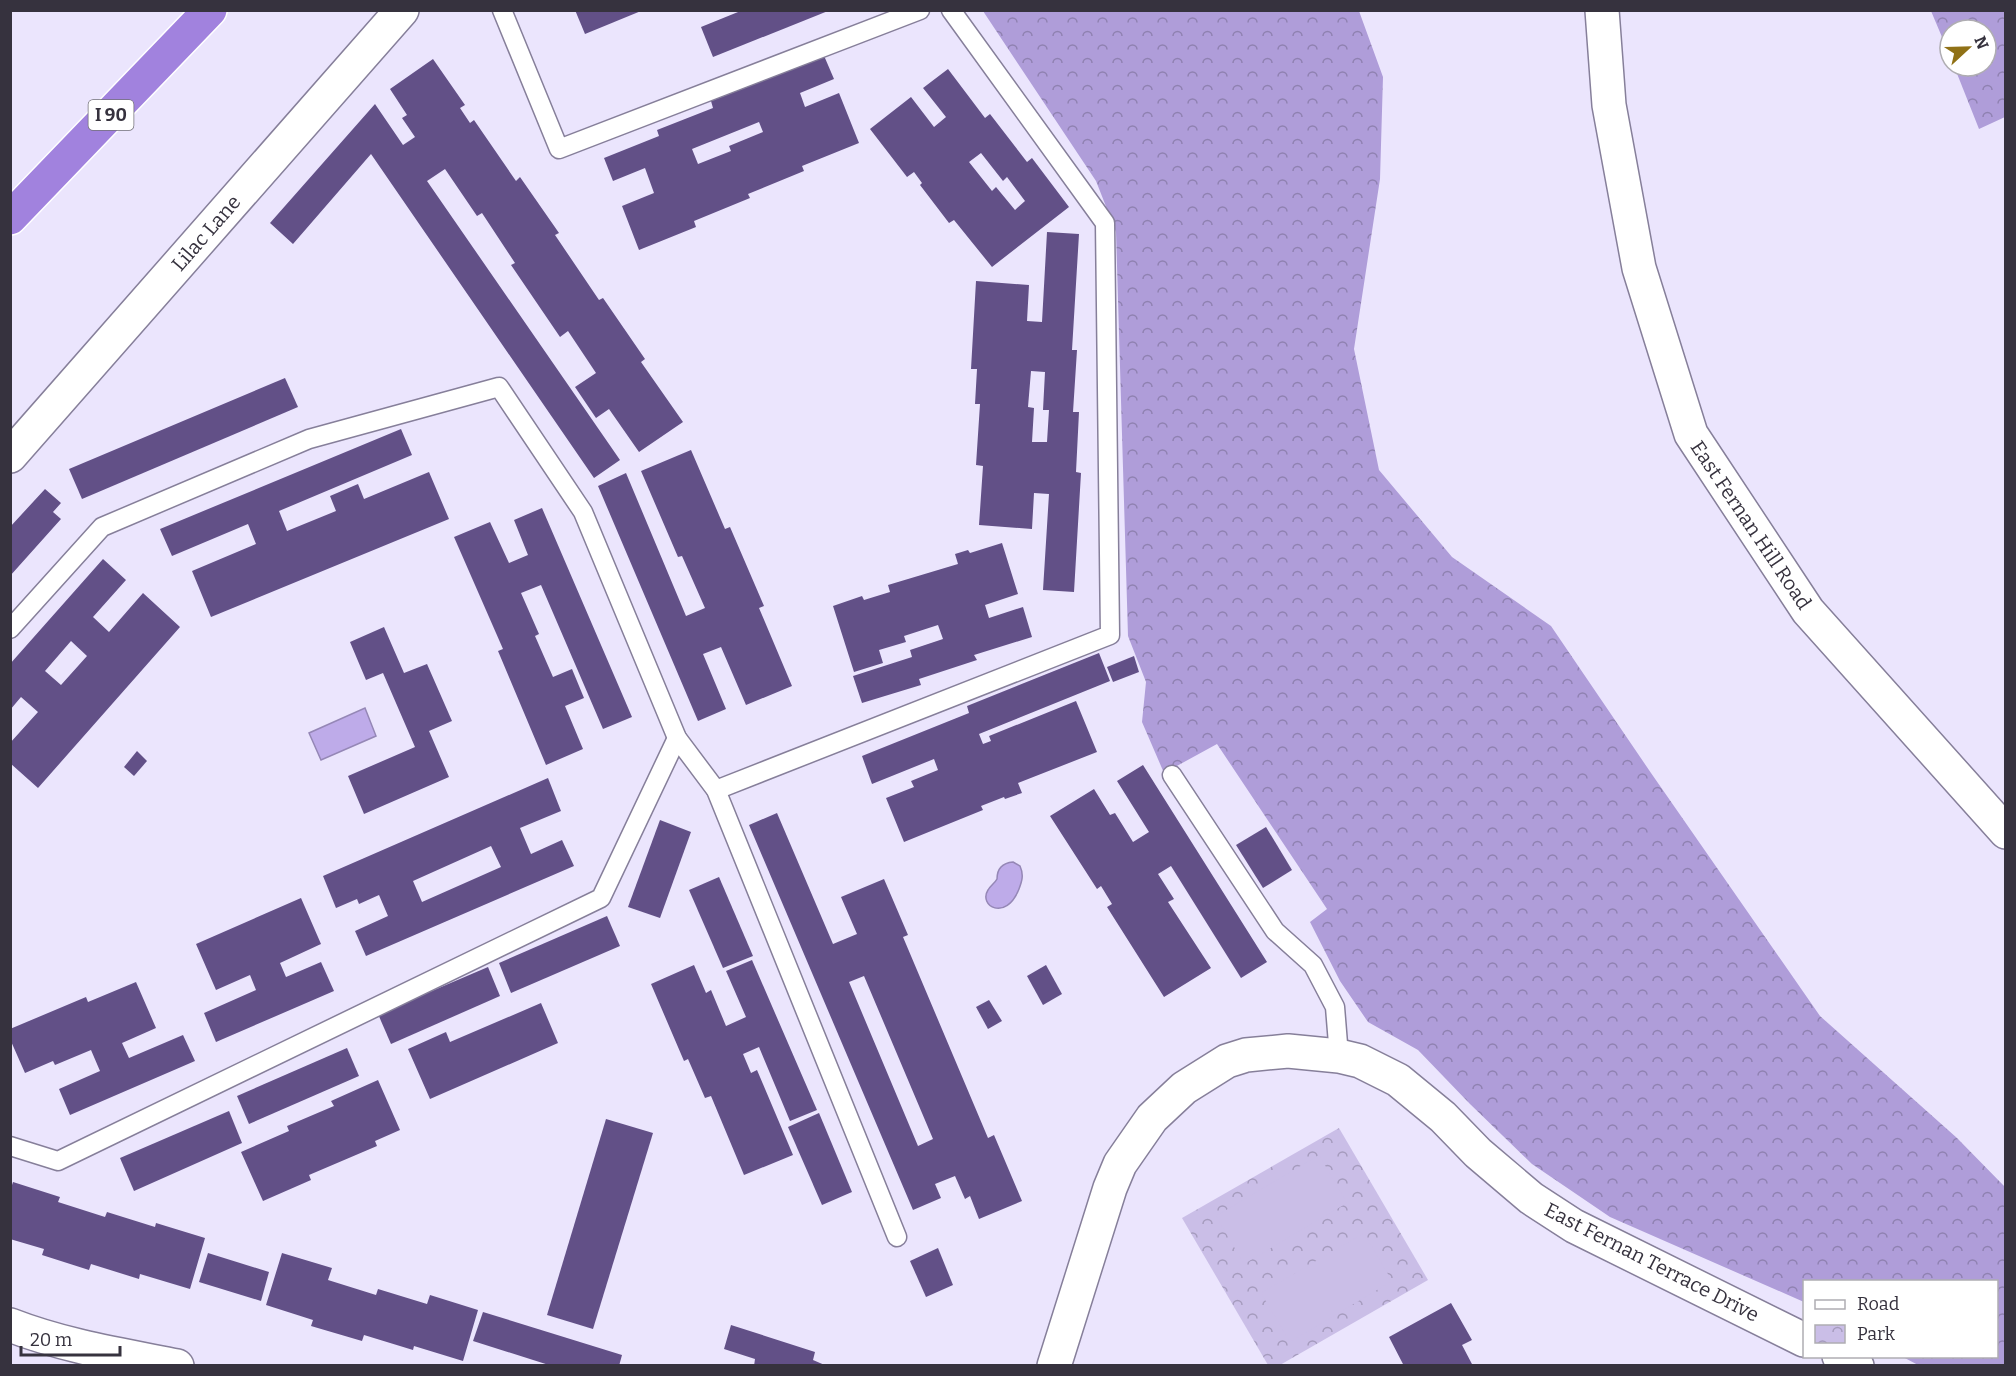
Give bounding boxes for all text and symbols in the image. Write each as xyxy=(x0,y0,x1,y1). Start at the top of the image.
north arrow xyxy=(1938,18,1998,78)
text: N xyxy=(1970,33,1993,52)
road number: I 90 xyxy=(88,100,134,130)
street label: Lilac Lane xyxy=(167,190,245,276)
street label: East Fernan Hill Road xyxy=(1686,436,1816,614)
street label: East Fernan Terrace Drive xyxy=(1541,1197,1763,1327)
legend xyxy=(1803,1280,1998,1358)
text: Road xyxy=(1857,1293,1900,1315)
scale bar xyxy=(21,1319,120,1357)
text: Park xyxy=(1857,1323,1896,1345)
text: 20 m xyxy=(30,1329,72,1351)

